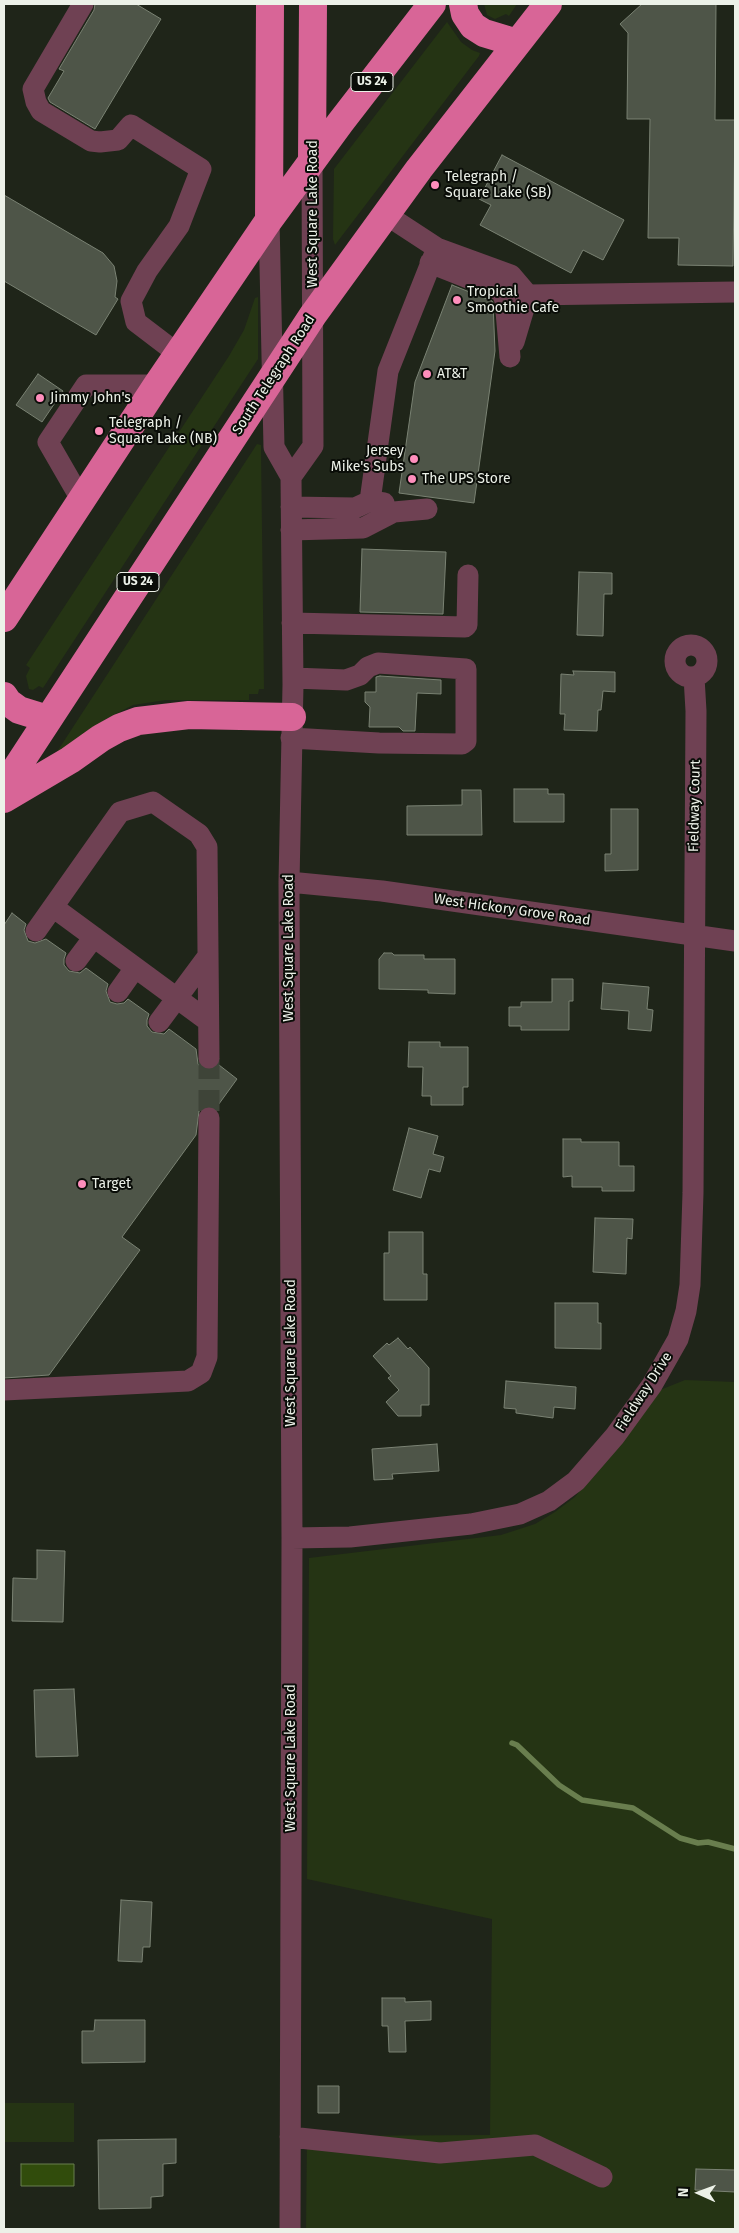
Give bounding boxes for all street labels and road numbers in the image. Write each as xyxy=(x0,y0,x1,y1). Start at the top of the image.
road number: US 24 xyxy=(351,72,393,91)
street label: West Square Lake Road xyxy=(305,140,321,288)
street label: South Telegraph Road xyxy=(229,312,319,438)
road number: US 24 xyxy=(117,572,159,592)
street label: Fieldway Court xyxy=(686,760,704,852)
street label: West Square Lake Road xyxy=(281,874,297,1022)
street label: West Hickory Grove Road xyxy=(433,891,591,929)
street label: West Square Lake Road xyxy=(283,1279,299,1427)
street label: Fieldway Drive xyxy=(612,1349,676,1435)
street label: West Square Lake Road xyxy=(283,1684,299,1832)

